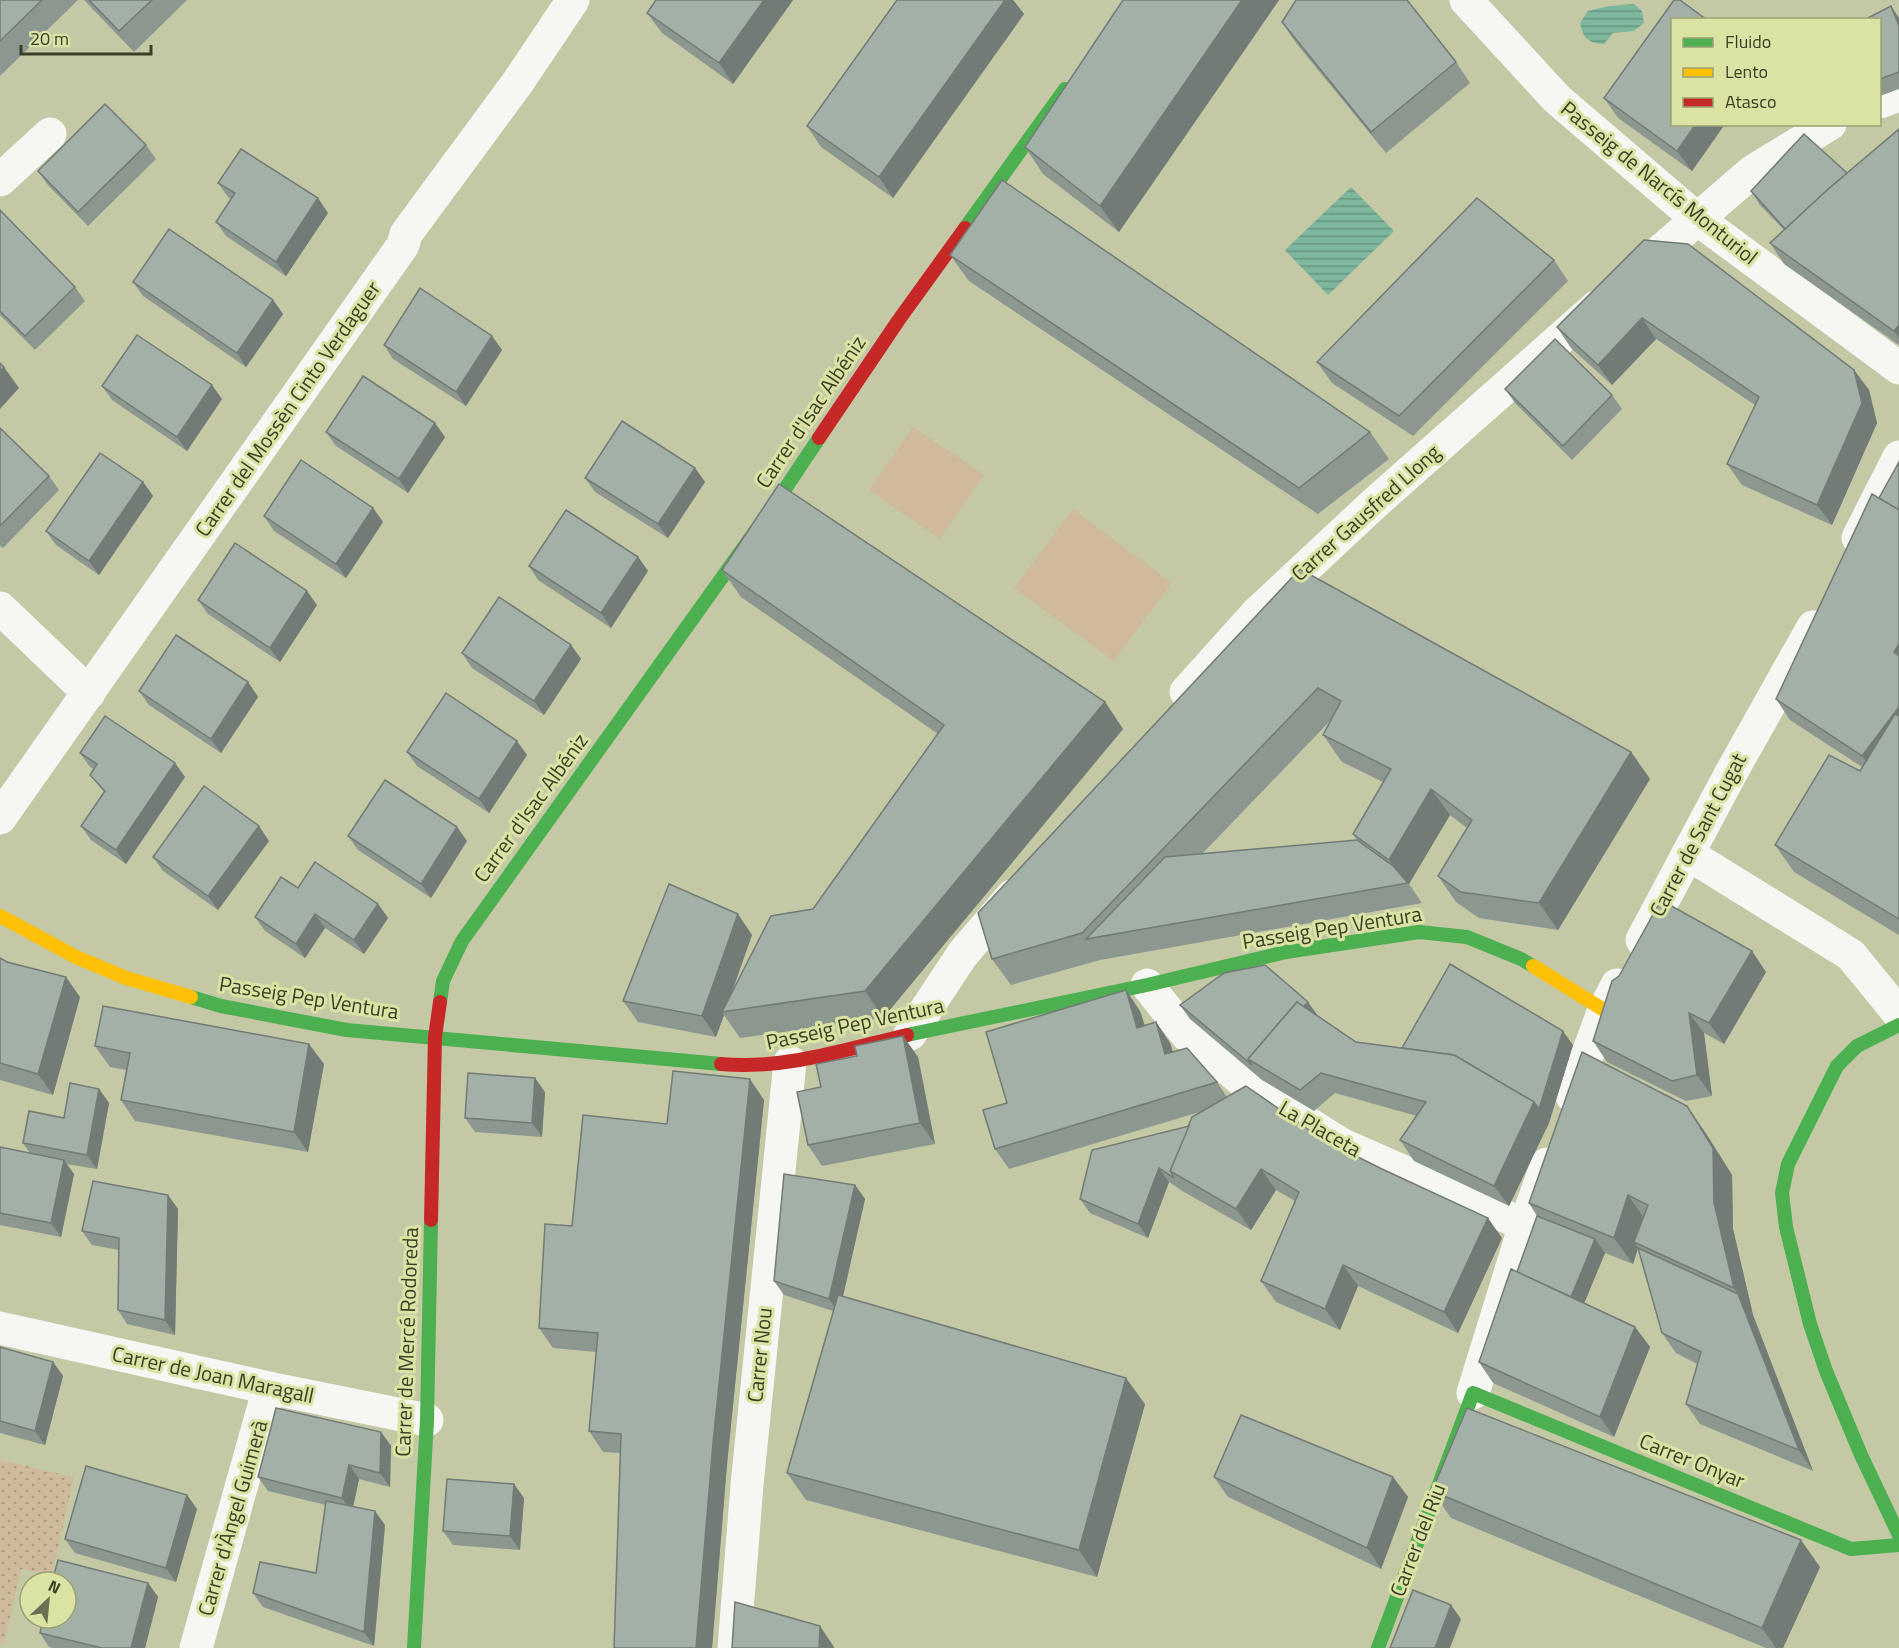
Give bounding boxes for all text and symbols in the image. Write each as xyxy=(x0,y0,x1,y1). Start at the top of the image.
scale bar xyxy=(21,18,152,56)
legend xyxy=(1671,18,1881,126)
text: 20 m xyxy=(30,25,69,52)
text: Fluido xyxy=(1725,28,1771,55)
text: Lento xyxy=(1725,58,1768,85)
text: Atasco xyxy=(1725,88,1776,115)
street label: Passeig de Narcís Monturiol xyxy=(1554,93,1765,272)
street label: Carrer del Mossèn Cinto Verdaguer xyxy=(186,274,388,543)
street label: Carrer d'Isac Albéniz xyxy=(747,329,873,494)
street label: Carrer Gausfred Llong xyxy=(1283,436,1447,588)
street label: Carrer d'Isac Albéniz xyxy=(465,726,595,889)
street label: Carrer de Sant Cugat xyxy=(1640,746,1754,922)
street label: Passeig Pep Ventura xyxy=(1240,897,1424,957)
street label: Passeig Pep Ventura xyxy=(217,967,402,1027)
street label: Passeig Pep Ventura xyxy=(763,988,947,1058)
street label: La Placeta xyxy=(1273,1092,1368,1165)
street label: Carrer de Mercé Rodoreda xyxy=(386,1226,426,1457)
street label: Carrer Nou xyxy=(738,1306,780,1404)
street label: Carrer de Joan Maragall xyxy=(109,1337,317,1411)
street label: Carrer d'Àngel Guimerà xyxy=(189,1415,275,1620)
street label: Carrer Onyar xyxy=(1635,1424,1750,1496)
street label: Carrer del Riu xyxy=(1381,1479,1453,1601)
north arrow xyxy=(18,1570,78,1630)
text: N xyxy=(44,1573,65,1600)

